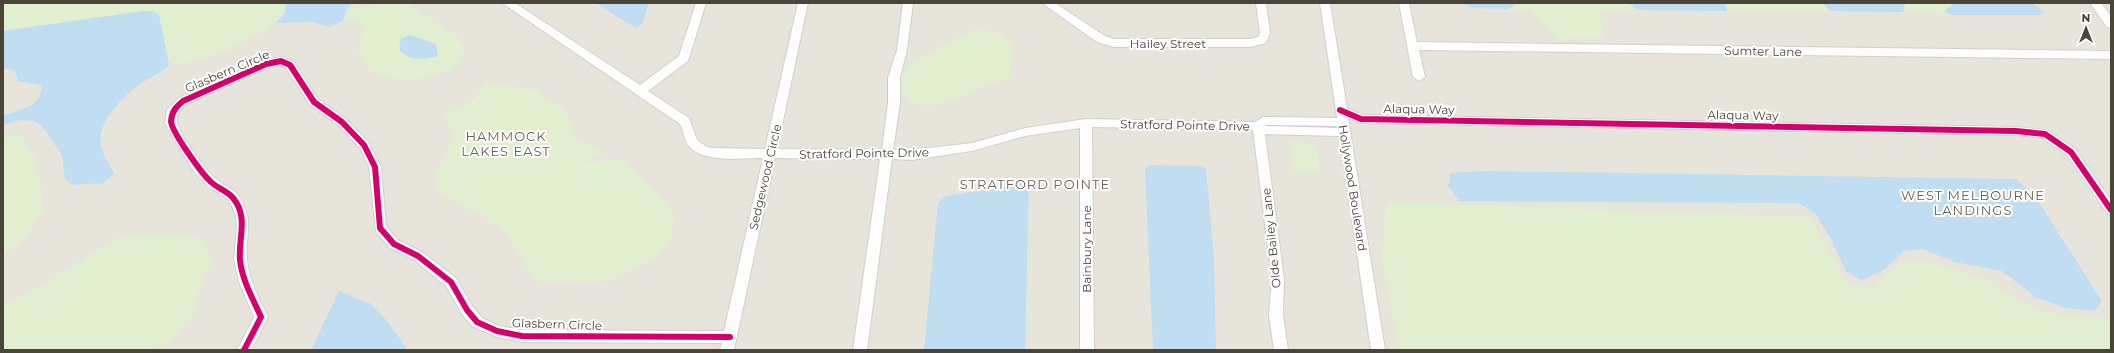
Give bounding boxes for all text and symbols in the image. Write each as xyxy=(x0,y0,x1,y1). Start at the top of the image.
north arrow xyxy=(2066,8,2106,48)
text: N xyxy=(2082,11,2090,25)
street label: Hailey Street xyxy=(1130,36,1206,51)
street label: Sumter Lane xyxy=(1724,43,1802,59)
street label: Glasbern Circle xyxy=(182,46,272,96)
street label: Alaqua Way xyxy=(1383,101,1455,117)
street label: Alaqua Way xyxy=(1707,107,1779,123)
street label: Stratford Pointe Drive xyxy=(1120,116,1250,134)
street label: Sedgewood Circle xyxy=(746,123,784,231)
street label: Hollywood Boulevard xyxy=(1336,124,1370,252)
district label: HAMMOCK LAKES EAST xyxy=(461,128,551,159)
street label: Stratford Pointe Drive xyxy=(799,144,929,162)
district label: STRATFORD POINTE xyxy=(960,176,1110,192)
street label: Olde Bailey Lane xyxy=(1258,187,1284,289)
district label: WEST MELBOURNE LANDINGS xyxy=(1901,187,2045,218)
street label: Bainbury Lane xyxy=(1079,205,1094,293)
street label: Glasbern Circle xyxy=(512,315,602,333)

